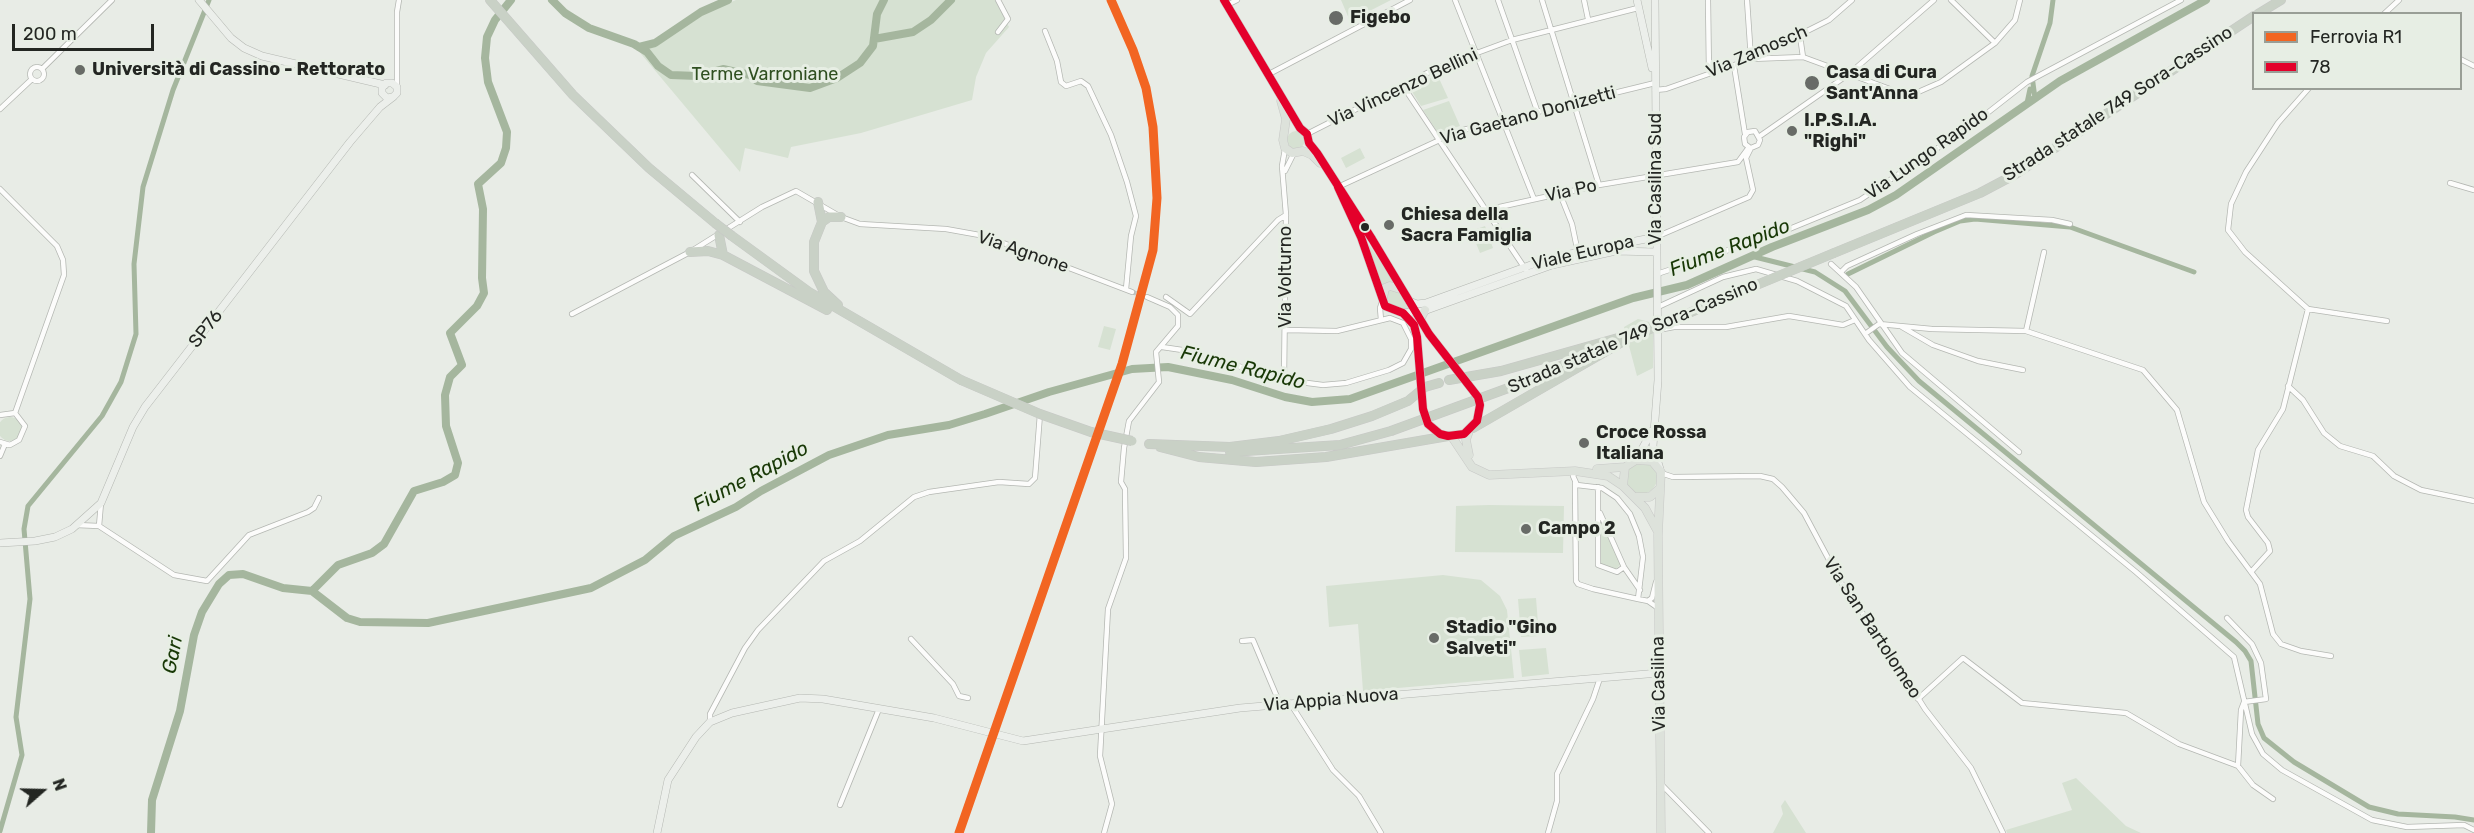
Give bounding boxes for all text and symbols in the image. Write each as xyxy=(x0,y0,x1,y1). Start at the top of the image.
place label: Figebo xyxy=(1350,7,1411,29)
marker: Figebo xyxy=(1327,9,1345,27)
scale bar xyxy=(15,12,158,50)
legend xyxy=(2252,12,2462,90)
street label: Via Zamosch xyxy=(1703,21,1811,83)
street label: Strada statale 749 Sora-Cassino xyxy=(1999,22,2237,186)
text: 200 m xyxy=(23,23,77,45)
text: Ferrovia R1 xyxy=(2310,26,2402,48)
street label: Via Vincenzo Bellini xyxy=(1325,44,1481,132)
text: 78 xyxy=(2310,56,2331,78)
place label: Università di Cassino - Rettorato xyxy=(92,59,385,81)
place label: Casa di Cura Sant'Anna xyxy=(1826,62,1937,104)
marker: Università di Cassino - Rettorato xyxy=(73,63,87,77)
park label: Terme Varroniane xyxy=(692,64,838,86)
marker: Casa di Cura Sant'Anna xyxy=(1803,74,1821,92)
street label: Via Gaetano Donizetti xyxy=(1438,82,1618,150)
street label: Via Lungo Rapido xyxy=(1861,103,1993,205)
place label: I.P.S.I.A. "Righi" xyxy=(1804,110,1877,152)
street label: Via Casilina Sud xyxy=(1645,113,1667,245)
marker: I.P.S.I.A. "Righi" xyxy=(1785,124,1799,138)
street label: Via Po xyxy=(1543,175,1599,207)
place label: Chiesa della Sacra Famiglia xyxy=(1401,204,1532,246)
water label: Fiume Rapido xyxy=(1666,214,1794,282)
marker: Chiesa della Sacra Famiglia xyxy=(1382,218,1396,232)
unlabelled marker xyxy=(1359,221,1371,233)
street label: Via Agnone xyxy=(974,226,1072,278)
street label: Via Volturno xyxy=(1275,226,1297,328)
street label: Viale Europa xyxy=(1530,231,1636,275)
street label: Strada statale 749 Sora-Cassino xyxy=(1505,273,1761,399)
street label: SP76 xyxy=(184,306,228,352)
water label: Fiume Rapido xyxy=(1178,341,1308,395)
place label: Croce Rossa Italiana xyxy=(1596,422,1707,464)
water label: Fiume Rapido xyxy=(689,436,813,518)
marker: Croce Rossa Italiana xyxy=(1577,436,1591,450)
place label: Campo 2 xyxy=(1538,518,1616,540)
marker: Campo 2 xyxy=(1519,522,1533,536)
street label: Via San Bartolomeo xyxy=(1818,553,1926,703)
place label: Stadio "Gino Salveti" xyxy=(1446,617,1557,660)
marker: Stadio "Gino Salveti" xyxy=(1427,631,1441,645)
water label: Gari xyxy=(158,634,188,676)
street label: Via Casilina xyxy=(1647,636,1671,732)
street label: Via Appia Nuova xyxy=(1263,683,1399,717)
north arrow xyxy=(12,761,72,821)
text: N xyxy=(48,776,70,793)

